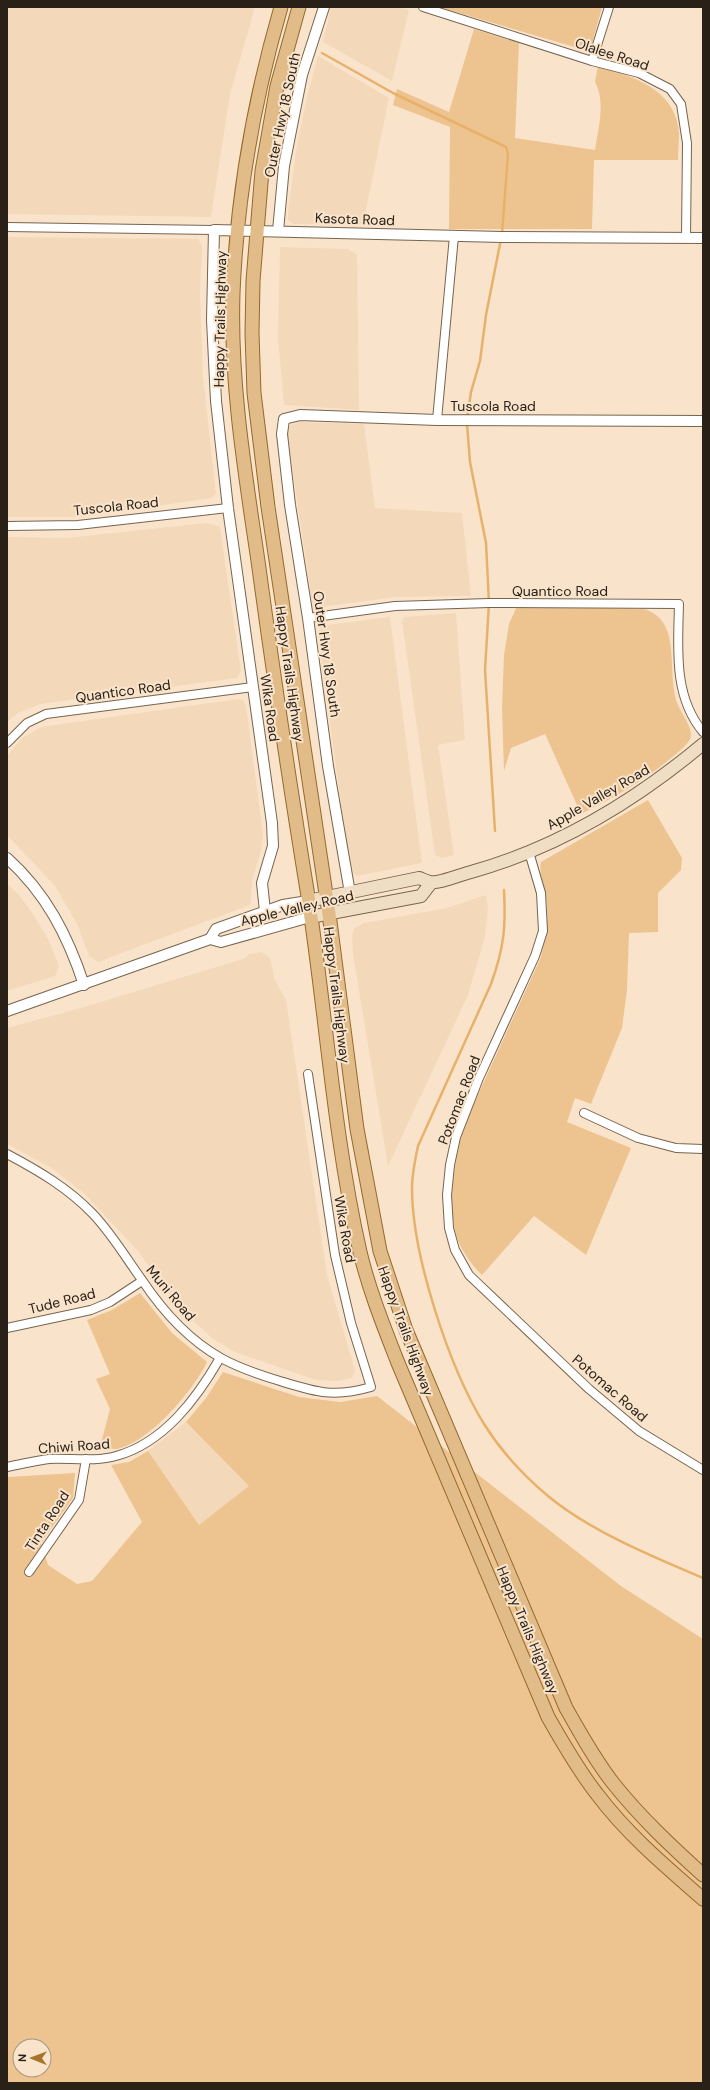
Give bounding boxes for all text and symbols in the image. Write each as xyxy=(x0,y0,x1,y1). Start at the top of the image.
street label: Olalee Road xyxy=(573,34,651,74)
street label: Outer Hwy 18 South xyxy=(260,51,304,179)
street label: Kasota Road xyxy=(315,209,395,229)
street label: Happy Trails Highway xyxy=(210,250,230,388)
street label: Tuscola Road xyxy=(450,397,536,415)
street label: Tuscola Road xyxy=(73,493,159,519)
street label: Quantico Road xyxy=(512,582,608,600)
street label: Outer Hwy 18 South xyxy=(309,590,345,718)
street label: Happy Trails Highway xyxy=(272,605,308,743)
street label: Wika Road xyxy=(256,673,284,743)
street label: Quantico Road xyxy=(74,675,172,707)
street label: Apple Valley Road xyxy=(543,760,653,834)
street label: Apple Valley Road xyxy=(239,886,355,930)
street label: Happy Trails Highway xyxy=(320,926,354,1064)
street label: Potomac Road xyxy=(434,1053,484,1147)
street label: Wika Road xyxy=(330,1194,360,1264)
street label: Muni Road xyxy=(142,1261,200,1325)
street label: Happy Trails Highway xyxy=(374,1264,438,1399)
street label: Tude Road xyxy=(27,1284,97,1318)
street label: Potomac Road xyxy=(569,1350,651,1426)
street label: Chiwi Road xyxy=(38,1435,110,1457)
street label: Tinta Road xyxy=(21,1487,73,1555)
street label: Happy Trails Highway xyxy=(493,1563,563,1697)
north arrow xyxy=(12,2038,52,2078)
text: N xyxy=(15,2054,29,2062)

